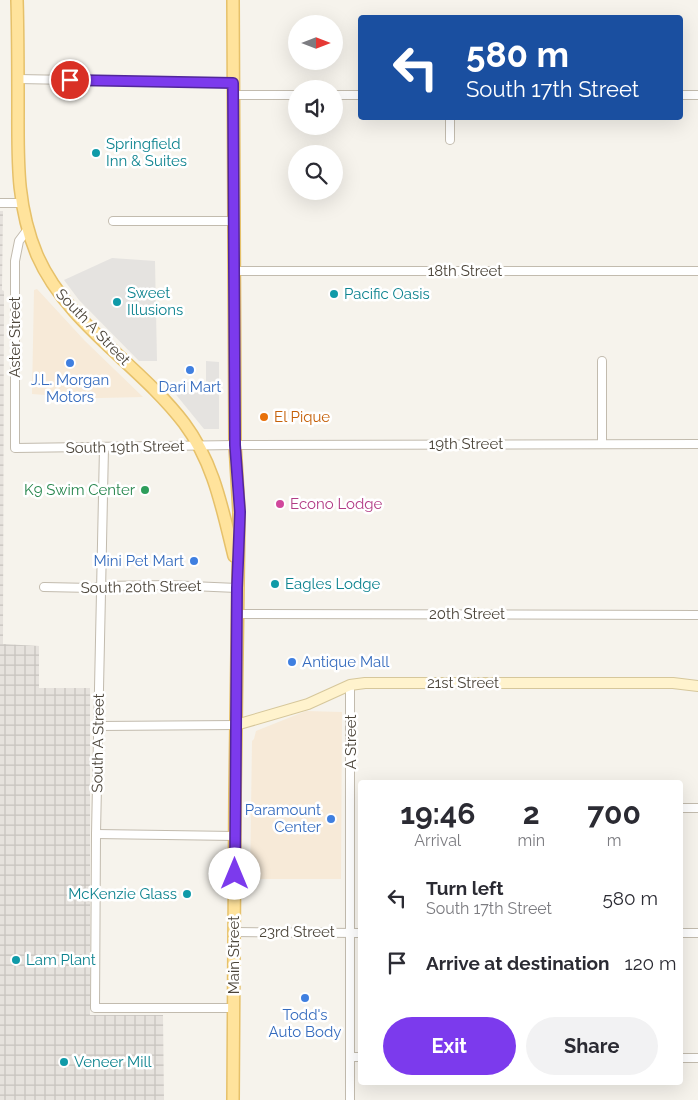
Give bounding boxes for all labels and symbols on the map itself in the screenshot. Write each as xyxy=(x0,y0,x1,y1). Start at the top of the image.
north arrow xyxy=(288,15,342,70)
pin xyxy=(49,59,91,101)
place label: Springfield Inn & Suites xyxy=(106,135,187,170)
marker: Springfield Inn & Suites xyxy=(90,147,102,159)
street label: 18th Street xyxy=(428,262,502,280)
place label: Sweet Illusions xyxy=(127,284,183,319)
street label: South A Street xyxy=(52,285,134,369)
place label: Pacific Oasis xyxy=(344,285,430,303)
marker: Pacific Oasis xyxy=(328,288,340,300)
street label: Aster Street xyxy=(6,296,24,378)
marker: Sweet Illusions xyxy=(111,296,123,308)
marker: J.L. Morgan Motors xyxy=(64,357,76,369)
marker: Dari Mart xyxy=(184,364,196,376)
place label: J.L. Morgan Motors xyxy=(31,371,109,406)
place label: Dari Mart xyxy=(159,378,221,396)
place label: El Pique xyxy=(274,408,330,426)
marker: El Pique xyxy=(258,411,270,423)
street label: 19th Street xyxy=(429,435,503,453)
street label: South 19th Street xyxy=(65,437,185,457)
place label: K9 Swim Center xyxy=(24,481,136,499)
marker: K9 Swim Center xyxy=(139,484,151,496)
place label: Econo Lodge xyxy=(290,495,383,513)
marker: Econo Lodge xyxy=(274,498,286,510)
place label: Mini Pet Mart xyxy=(93,552,184,570)
marker: Mini Pet Mart xyxy=(188,555,200,567)
place label: Eagles Lodge xyxy=(285,575,381,593)
street label: South 20th Street xyxy=(80,577,202,597)
marker: Eagles Lodge xyxy=(269,578,281,590)
street label: 20th Street xyxy=(429,605,505,623)
place label: Antique Mall xyxy=(302,653,390,671)
marker: Antique Mall xyxy=(286,656,298,668)
street label: 21st Street xyxy=(427,674,499,692)
street label: South A Street xyxy=(88,693,108,793)
street label: A Street xyxy=(342,714,360,770)
place label: Paramount Center xyxy=(245,801,322,836)
marker: Paramount Center xyxy=(325,813,337,825)
position arrow xyxy=(208,847,260,899)
place label: McKenzie Glass xyxy=(68,885,177,903)
marker: McKenzie Glass xyxy=(181,888,193,900)
street label: Main Street xyxy=(225,916,243,994)
street label: 23rd Street xyxy=(259,923,335,941)
place label: Lam Plant xyxy=(26,951,96,969)
marker: Lam Plant xyxy=(10,954,22,966)
marker: Todd's Auto Body xyxy=(299,992,311,1004)
place label: Todd's Auto Body xyxy=(269,1006,341,1041)
place label: Veneer Mill xyxy=(74,1053,153,1071)
marker: Veneer Mill xyxy=(58,1056,70,1068)

